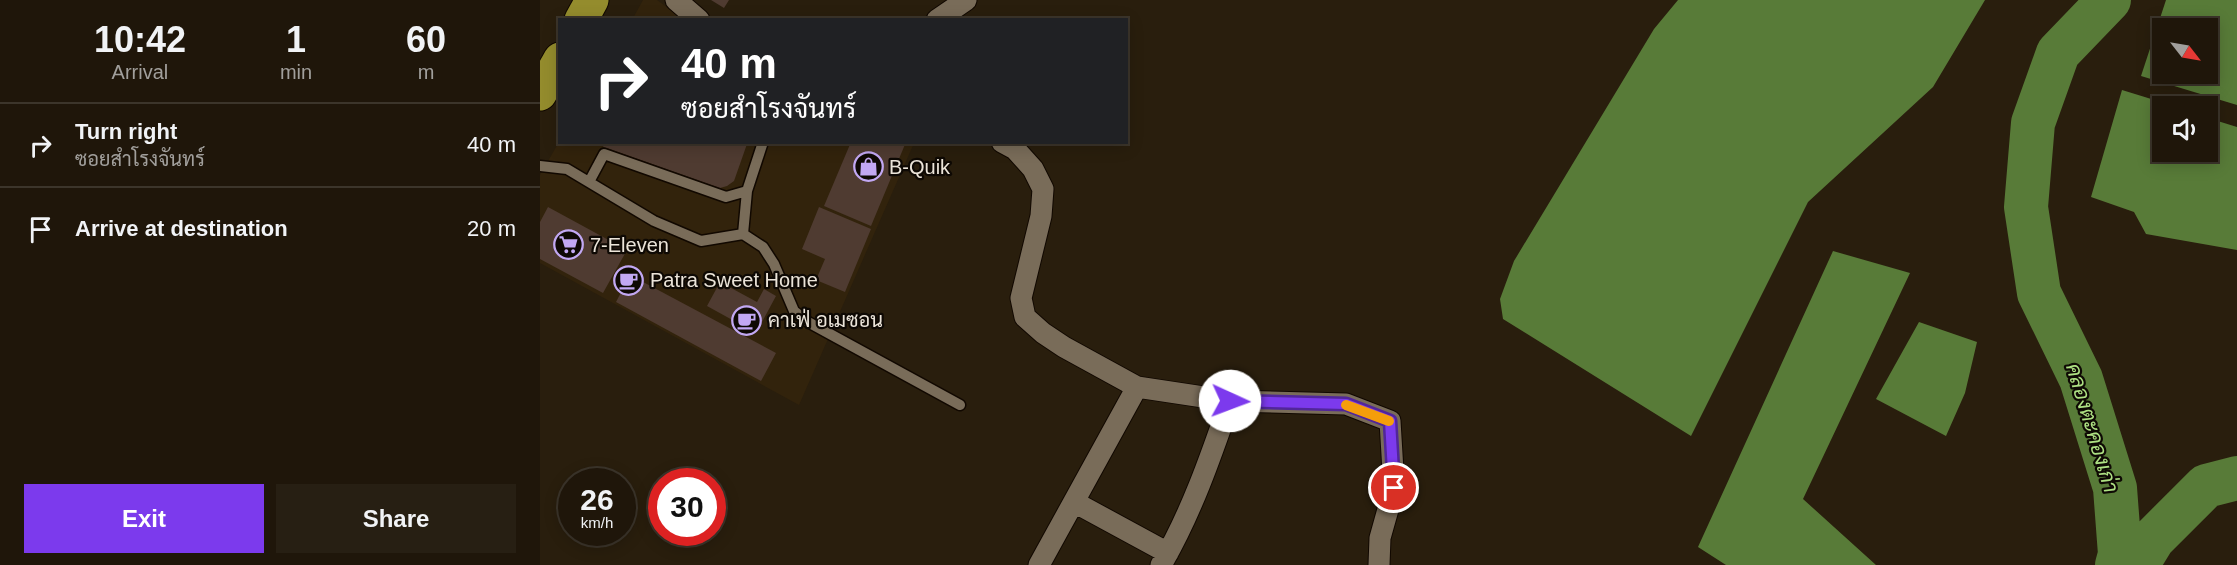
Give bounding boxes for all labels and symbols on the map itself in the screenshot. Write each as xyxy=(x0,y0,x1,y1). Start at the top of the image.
north arrow xyxy=(2152,18,2218,84)
shop icon: B-Quik xyxy=(852,151,884,183)
place label: B-Quik xyxy=(889,156,951,178)
supermarket icon: 7-Eleven xyxy=(553,229,585,261)
place label: 7-Eleven xyxy=(590,234,669,256)
cafe icon: Patra Sweet Home xyxy=(613,264,645,296)
place label: Patra Sweet Home xyxy=(650,269,818,291)
cafe icon: คาเฟ่ อเมซอน xyxy=(731,304,763,336)
place label: คาเฟ่ อเมซอน xyxy=(768,308,883,331)
water label: คลองตะคองเก่า xyxy=(2062,360,2123,495)
position arrow xyxy=(1198,369,1262,433)
pin xyxy=(1368,462,1419,513)
speed limit sign: 30 xyxy=(648,468,726,546)

